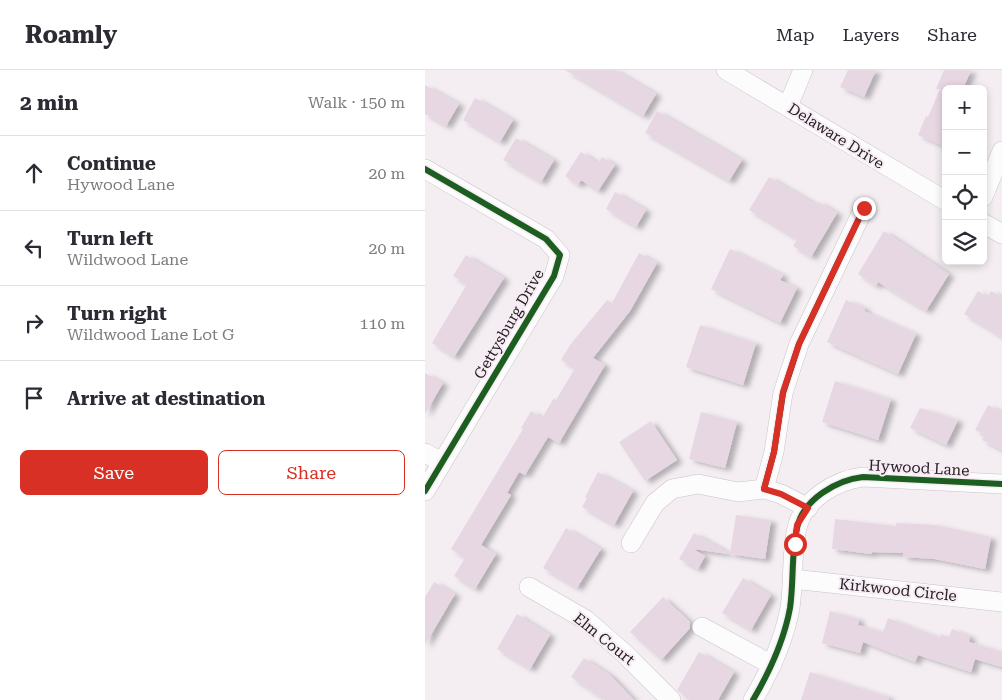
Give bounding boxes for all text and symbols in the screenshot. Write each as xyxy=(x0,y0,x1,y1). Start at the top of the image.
text: Roamly xyxy=(25,21,117,49)
text: Map xyxy=(776,24,815,45)
text: Layers xyxy=(843,24,899,45)
text: Share xyxy=(927,24,977,45)
map controls xyxy=(942,85,987,265)
button: + xyxy=(942,85,987,130)
text: 2 min xyxy=(20,91,78,115)
text: Walk · 150 m xyxy=(308,93,405,112)
street label: Delaware Drive xyxy=(785,99,887,173)
button: − xyxy=(942,130,987,175)
text: Continue xyxy=(67,152,156,175)
icon: ahead xyxy=(20,159,48,187)
text: 20 m xyxy=(368,164,405,183)
text: Hywood Lane xyxy=(67,175,175,194)
button: locate xyxy=(942,175,987,220)
route end xyxy=(853,197,876,220)
button: layers xyxy=(942,220,987,265)
text: Turn left xyxy=(67,227,153,250)
icon: left xyxy=(20,234,48,262)
text: 20 m xyxy=(368,239,405,258)
text: Wildwood Lane xyxy=(67,250,188,269)
street label: Gettysburg Drive xyxy=(470,266,548,382)
text: Turn right xyxy=(67,302,167,325)
icon: right xyxy=(20,309,48,337)
text: 110 m xyxy=(359,314,405,333)
text: Wildwood Lane Lot G xyxy=(67,325,234,344)
icon: arrive xyxy=(20,384,48,412)
text: Arrive at destination xyxy=(67,387,265,410)
button: Save xyxy=(20,450,208,495)
button: Share xyxy=(218,450,405,495)
street label: Hywood Lane xyxy=(868,456,970,480)
route start xyxy=(784,533,807,556)
street label: Kirkwood Circle xyxy=(838,575,958,605)
street label: Elm Court xyxy=(570,609,638,669)

